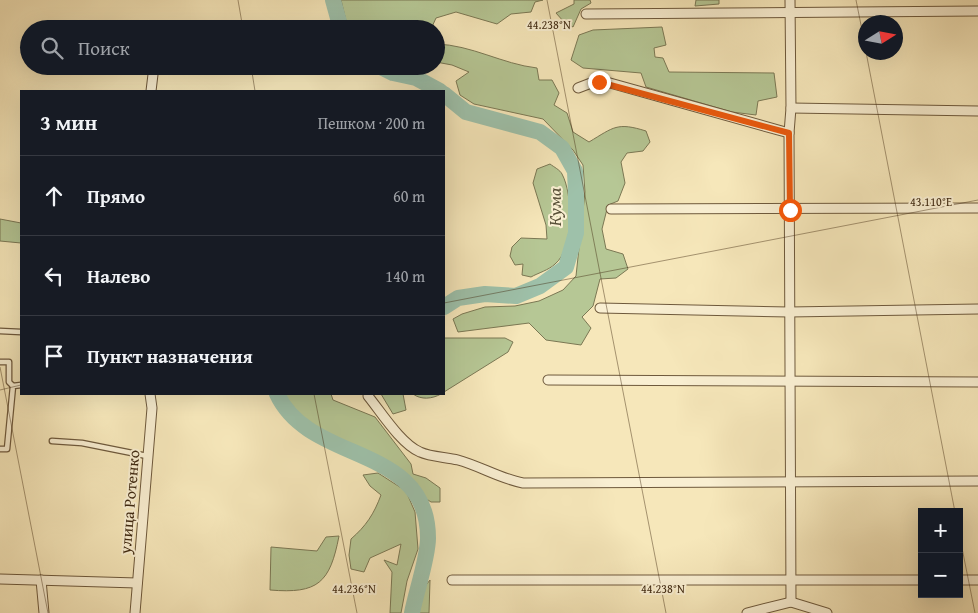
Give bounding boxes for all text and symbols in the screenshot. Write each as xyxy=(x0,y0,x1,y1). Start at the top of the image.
north arrow xyxy=(858,15,903,60)
text: 44.238°N xyxy=(527,16,571,33)
search box xyxy=(20,20,445,75)
icon: search xyxy=(38,34,66,62)
text: Поиск xyxy=(78,34,130,62)
route end xyxy=(588,71,611,94)
text: 3 мин xyxy=(40,107,97,138)
text: Пешком · 200 m xyxy=(318,111,425,135)
icon: ahead xyxy=(40,182,68,210)
text: Прямо xyxy=(87,182,145,210)
text: 60 m xyxy=(393,184,425,208)
water label: Кума xyxy=(541,187,568,226)
text: 43.110°E xyxy=(910,193,952,210)
route start xyxy=(779,199,802,222)
icon: left xyxy=(40,262,68,290)
text: Налево xyxy=(87,262,150,290)
text: 140 m xyxy=(385,264,425,288)
icon: arrive xyxy=(40,342,68,370)
text: Пункт назначения xyxy=(87,342,253,370)
street label: улица Ротенко xyxy=(112,449,146,556)
map controls xyxy=(918,508,963,598)
button: + xyxy=(918,508,963,553)
button: − xyxy=(918,553,963,598)
text: 44.236°N xyxy=(332,580,376,597)
text: 44.238°N xyxy=(641,580,685,597)

